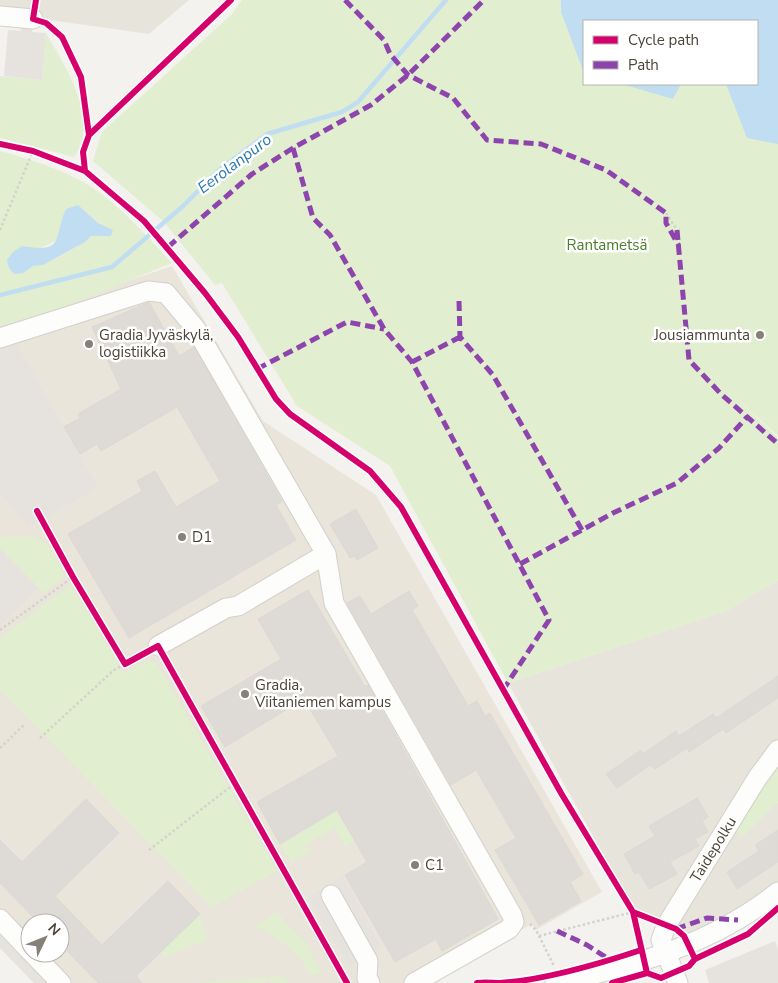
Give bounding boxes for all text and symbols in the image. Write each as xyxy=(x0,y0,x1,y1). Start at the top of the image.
legend xyxy=(583,20,758,85)
text: Cycle path xyxy=(628,30,699,50)
text: Path xyxy=(628,55,659,75)
water label: Eerolanpuro xyxy=(193,129,276,199)
park label: Rantametsä xyxy=(567,235,647,255)
place label: Gradia Jyväskylä, logistiikka xyxy=(99,325,214,362)
place label: Jousiammunta xyxy=(653,325,750,345)
marker: Jousiammunta xyxy=(754,329,766,341)
marker: Gradia Jyväskylä, logistiikka xyxy=(83,338,95,350)
place label: D1 xyxy=(192,527,212,547)
marker: D1 xyxy=(176,531,188,543)
place label: Gradia, Viitaniemen kampus xyxy=(254,675,391,712)
marker: Gradia, Viitaniemen kampus xyxy=(239,688,251,700)
street label: Taidepolku xyxy=(685,813,741,886)
place label: C1 xyxy=(425,855,444,875)
marker: C1 xyxy=(409,859,421,871)
north arrow xyxy=(20,913,70,963)
text: N xyxy=(44,919,65,940)

